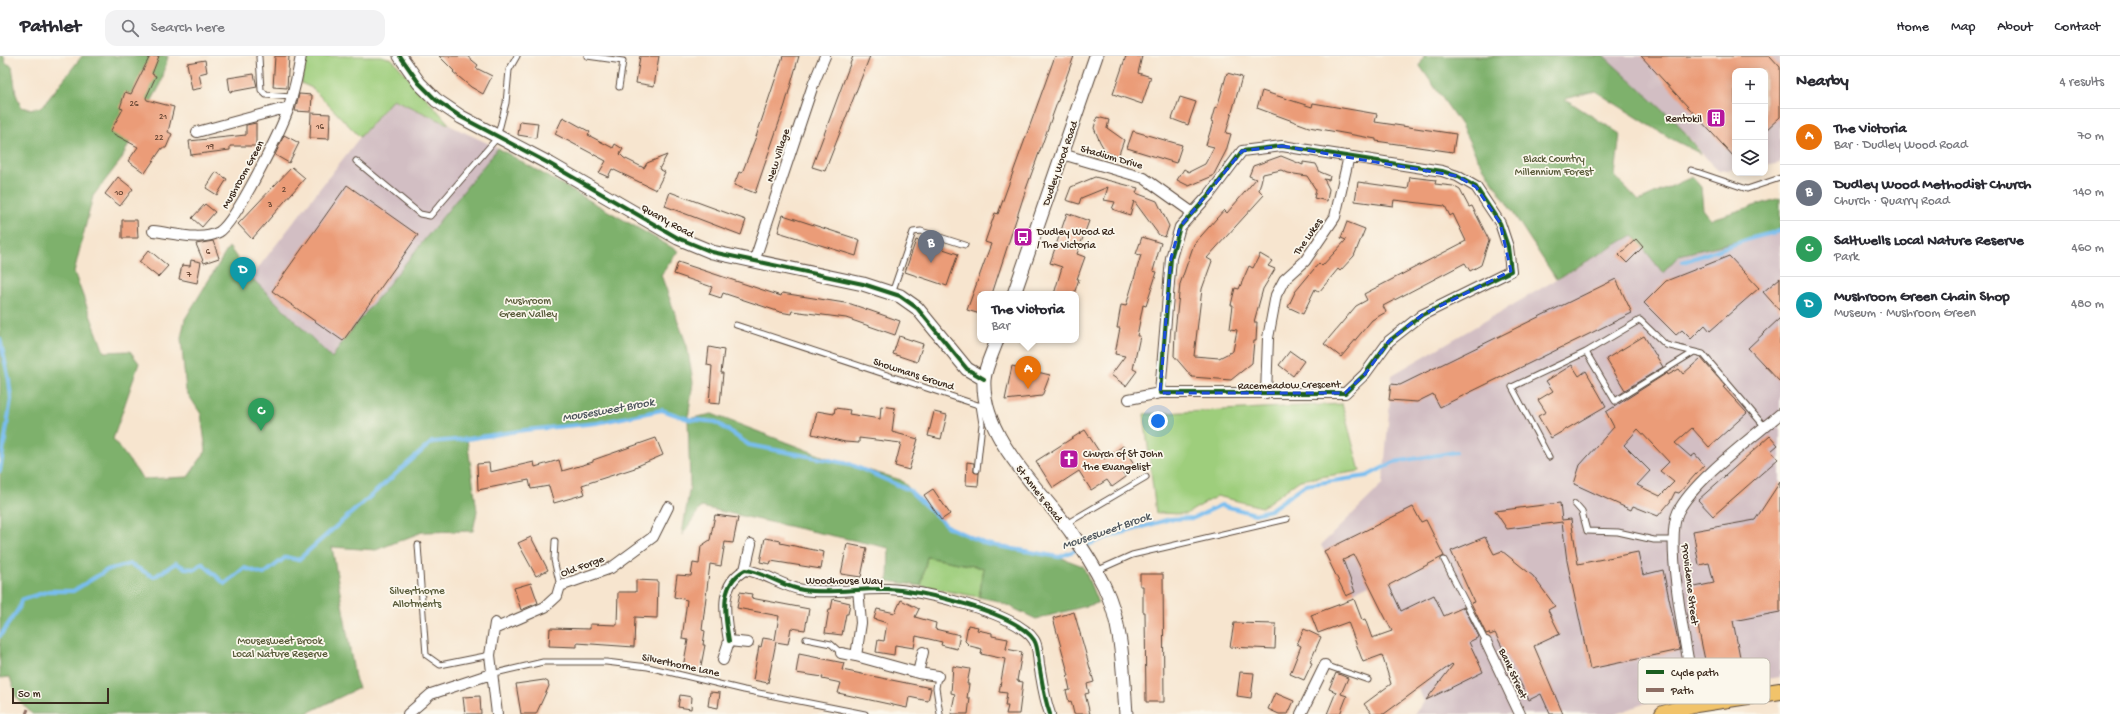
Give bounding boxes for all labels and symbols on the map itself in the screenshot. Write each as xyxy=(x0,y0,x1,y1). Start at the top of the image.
house number: 26 xyxy=(130,99,139,110)
building icon: Rentokil xyxy=(1705,107,1727,129)
house number: 21 xyxy=(159,112,167,123)
place label: Rentokil xyxy=(1665,114,1703,126)
street label: Dudley Wood Road xyxy=(1040,118,1082,209)
house number: 16 xyxy=(315,122,325,133)
street label: New Village xyxy=(765,127,793,184)
house number: 22 xyxy=(155,133,164,144)
street label: Mushroom Green xyxy=(220,138,268,211)
house number: 19 xyxy=(205,142,215,153)
street label: Stadium Drive xyxy=(1079,143,1144,173)
park label: Black Country Millennium Forest xyxy=(1515,154,1595,179)
house number: 2 xyxy=(282,185,287,196)
house number: 10 xyxy=(114,188,123,199)
house number: 3 xyxy=(267,200,273,211)
street label: Quarry Road xyxy=(639,202,697,242)
street label: The Lukes xyxy=(1291,216,1326,259)
bus stop icon: Dudley Wood Rd / The Victoria xyxy=(1012,226,1034,248)
place label: Dudley Wood Rd / The Victoria xyxy=(1036,227,1115,252)
pin: B xyxy=(918,230,944,263)
house number: 6 xyxy=(206,247,211,258)
pin: D xyxy=(230,257,256,290)
house number: 7 xyxy=(186,270,192,281)
park label: Mushroom Green Valley xyxy=(499,296,558,321)
street label: Showmans Ground xyxy=(871,356,957,394)
pin: A xyxy=(1015,356,1041,389)
street label: Racemeadow Crescent xyxy=(1237,379,1342,393)
water label: Mousesweet Brook xyxy=(561,396,657,426)
pin: C xyxy=(248,398,274,431)
your location xyxy=(1148,411,1168,431)
church icon: Church of St John the Evangelist xyxy=(1058,448,1080,470)
place label: Church of St John the Evangelist xyxy=(1082,448,1164,474)
street label: St Anne's Road xyxy=(1013,464,1065,526)
water label: Mousesweet Brook xyxy=(1060,510,1154,554)
street label: Providence Street xyxy=(1678,542,1700,627)
street label: Old Forge xyxy=(559,553,606,580)
street label: Woodhouse Way xyxy=(805,576,883,588)
park label: Silverthorne Allotments xyxy=(389,586,445,611)
park label: Mousesweet Brook Local Nature Reserve xyxy=(232,636,328,661)
street label: Bank Street xyxy=(1495,646,1530,702)
street label: Silverthorne Lane xyxy=(641,652,721,680)
legend xyxy=(1638,658,1770,704)
text: Cycle path xyxy=(1671,668,1719,680)
scale bar xyxy=(12,686,109,705)
text: Path xyxy=(1670,686,1694,698)

